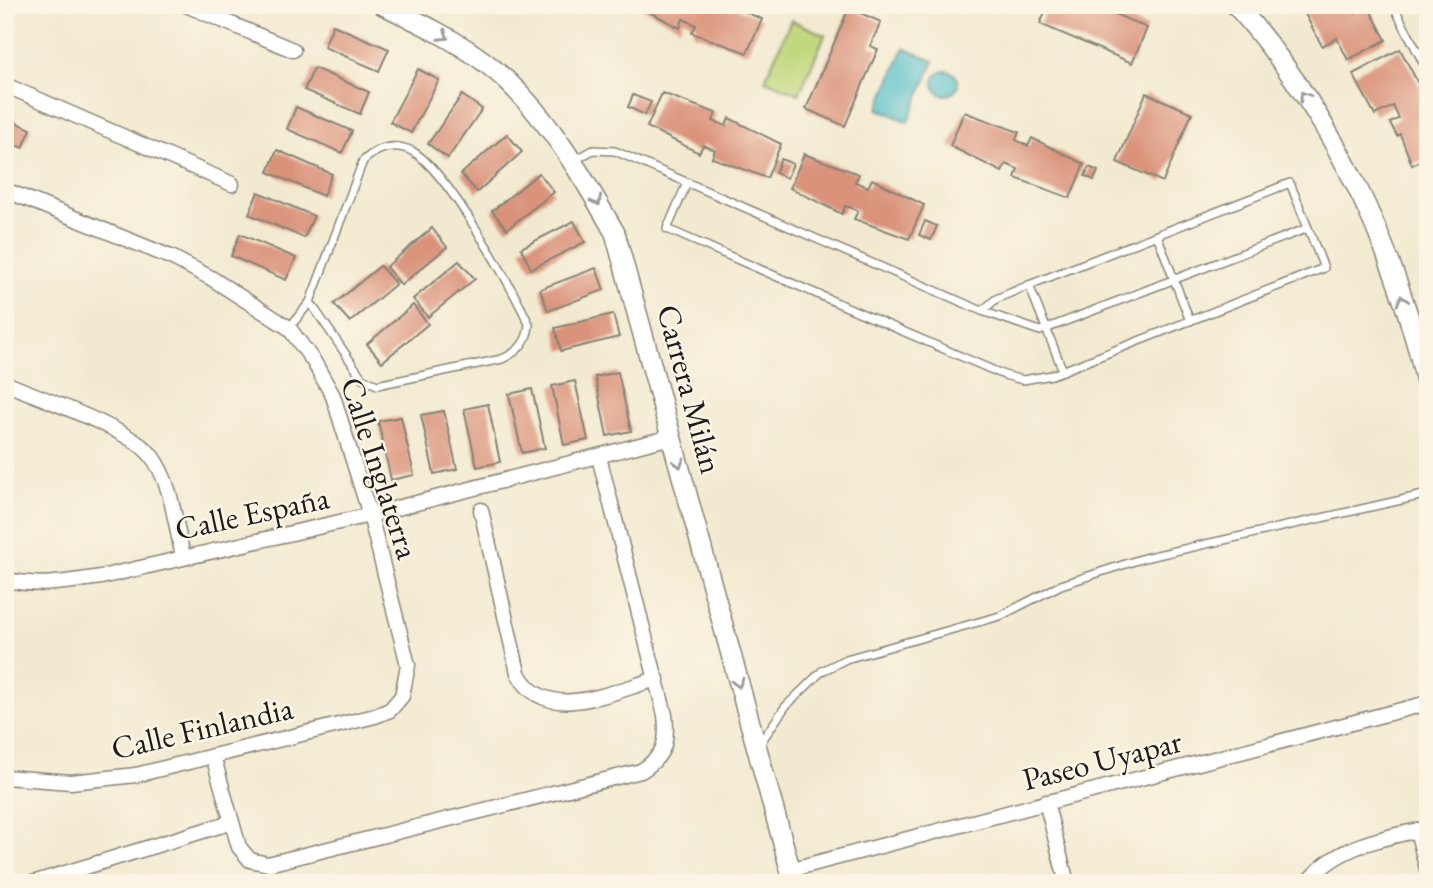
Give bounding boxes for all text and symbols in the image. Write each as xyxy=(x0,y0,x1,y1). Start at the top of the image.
one-way arrow xyxy=(436,27,449,40)
one-way arrow xyxy=(1299,90,1312,103)
one-way arrow xyxy=(588,193,601,206)
one-way arrow xyxy=(1395,294,1410,306)
street label: Carrera Milán xyxy=(647,300,733,478)
street label: Calle Inglaterra xyxy=(331,372,429,564)
one-way arrow xyxy=(671,457,685,469)
street label: Calle España xyxy=(171,476,333,550)
one-way arrow xyxy=(730,677,745,689)
street label: Calle Finlandia xyxy=(107,687,297,769)
street label: Paseo Uyapar xyxy=(1018,720,1186,800)

